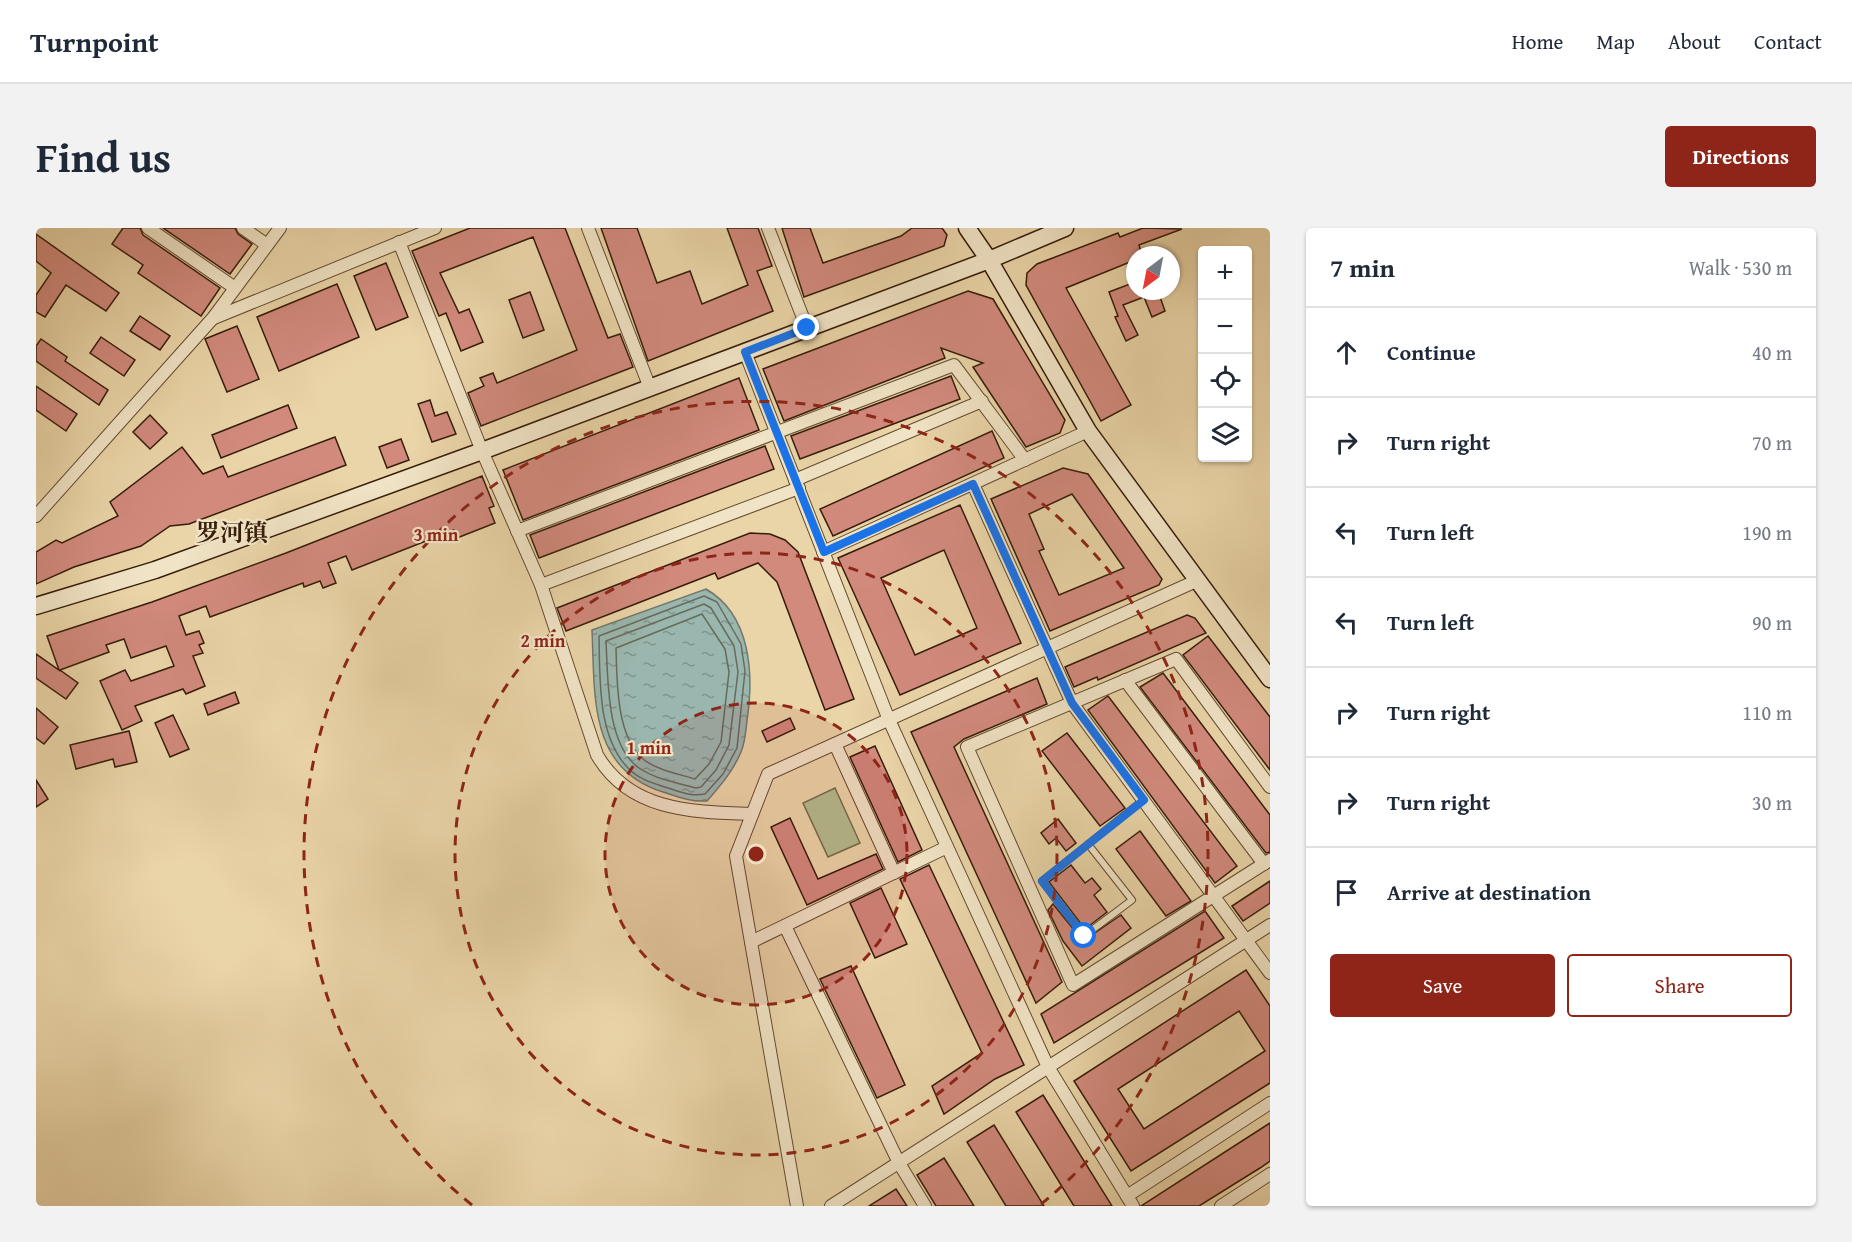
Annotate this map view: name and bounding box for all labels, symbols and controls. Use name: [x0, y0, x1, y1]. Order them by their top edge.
text: Turnpoint: [30, 21, 159, 62]
text: Home: [1512, 26, 1563, 57]
text: Map: [1596, 26, 1635, 57]
text: About: [1668, 26, 1721, 57]
text: Contact: [1754, 26, 1822, 57]
text: Find us: [36, 126, 171, 187]
button: Directions: [1665, 126, 1816, 187]
north arrow: [1126, 246, 1180, 300]
map controls: [1198, 246, 1252, 462]
button: +: [1198, 246, 1252, 300]
text: 7 min: [1330, 248, 1395, 287]
text: Walk · 530 m: [1689, 253, 1792, 282]
button: −: [1198, 300, 1252, 354]
route end: [793, 314, 819, 340]
icon: ahead: [1330, 336, 1363, 369]
text: Continue: [1387, 336, 1476, 368]
text: 40 m: [1752, 338, 1792, 367]
button: locate: [1198, 354, 1252, 408]
button: layers: [1198, 408, 1252, 462]
icon: right: [1330, 426, 1363, 459]
text: Turn right: [1387, 426, 1490, 458]
text: 70 m: [1752, 428, 1792, 457]
district label: 罗河镇: [196, 515, 268, 550]
icon: left: [1330, 516, 1363, 549]
text: Turn left: [1387, 516, 1474, 548]
text: 190 m: [1742, 518, 1792, 547]
text: 3 min: [414, 521, 459, 548]
icon: left: [1330, 606, 1363, 639]
text: Turn left: [1387, 606, 1474, 638]
text: 90 m: [1752, 608, 1792, 637]
text: 2 min: [521, 627, 566, 654]
icon: right: [1330, 696, 1363, 729]
text: Turn right: [1387, 696, 1490, 728]
text: 110 m: [1742, 698, 1792, 727]
text: 1 min: [627, 734, 672, 761]
icon: right: [1330, 786, 1363, 819]
text: Turn right: [1387, 786, 1490, 818]
text: 30 m: [1752, 788, 1792, 817]
centre of rings: [746, 844, 766, 864]
icon: arrive: [1330, 876, 1363, 909]
text: Arrive at destination: [1387, 876, 1591, 908]
route start: [1070, 922, 1096, 948]
button: Save: [1330, 954, 1555, 1017]
button: Share: [1567, 954, 1792, 1017]

